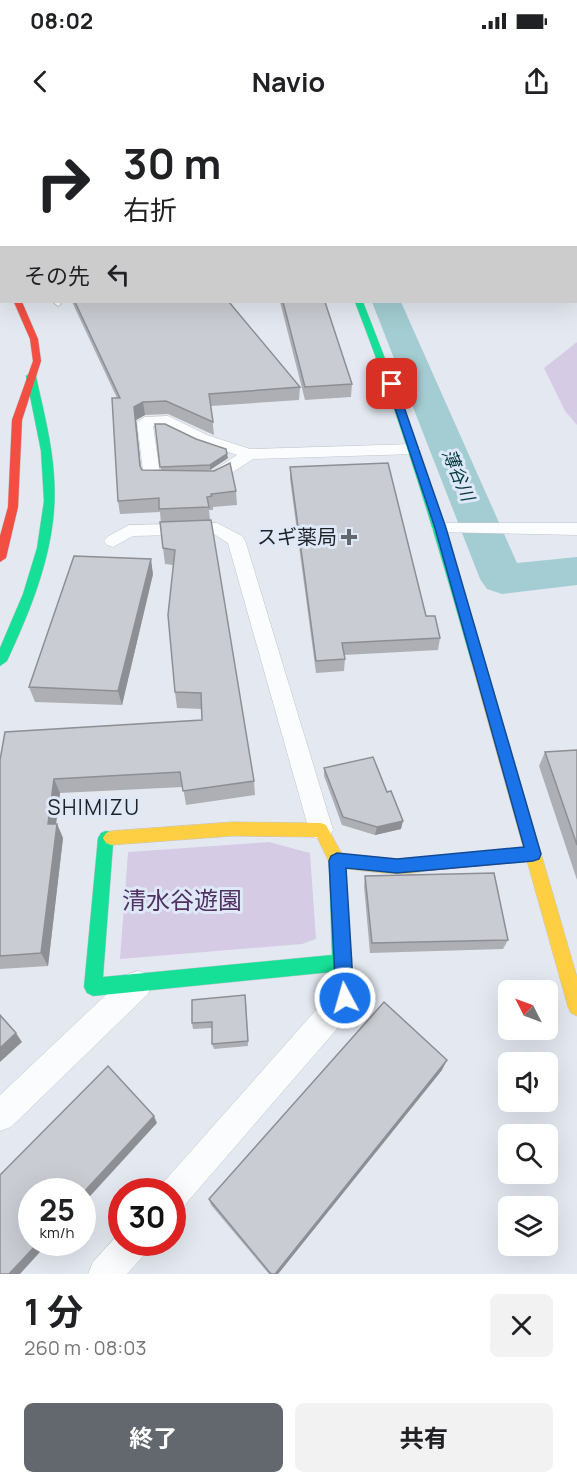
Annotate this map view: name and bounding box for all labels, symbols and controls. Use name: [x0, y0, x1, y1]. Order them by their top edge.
text: 08:02: [30, 6, 93, 36]
text: Navio: [252, 63, 325, 100]
icon: back: [24, 65, 57, 98]
icon: share: [520, 65, 553, 98]
text: 30 m: [123, 134, 221, 192]
icon: right: [24, 144, 102, 222]
text: 右折: [123, 191, 177, 228]
icon: left: [102, 258, 135, 291]
text: その先: [24, 261, 90, 291]
pin: [366, 358, 417, 409]
icon: arrive: [375, 367, 408, 400]
water label: 薄谷川: [437, 445, 481, 506]
place label: スギ薬局: [257, 523, 337, 550]
marker: スギ薬局: [342, 530, 356, 544]
district label: SHIMIZU: [48, 793, 140, 821]
park label: 清水谷遊園: [122, 883, 242, 916]
position arrow: [313, 966, 377, 1030]
north arrow: [498, 980, 558, 1040]
map controls: [498, 980, 558, 1256]
button: sound: [498, 1052, 558, 1112]
button: search: [498, 1124, 558, 1184]
speed limit sign: 30: [108, 1178, 186, 1256]
text: 25: [39, 1189, 75, 1230]
button: layers: [498, 1196, 558, 1256]
text: km/h: [40, 1222, 74, 1243]
text: 1 分: [24, 1287, 83, 1336]
button: close: [490, 1294, 553, 1357]
text: 260 m · 08:03: [24, 1334, 147, 1361]
button: 終了: [24, 1403, 283, 1472]
button: 共有: [295, 1403, 553, 1472]

